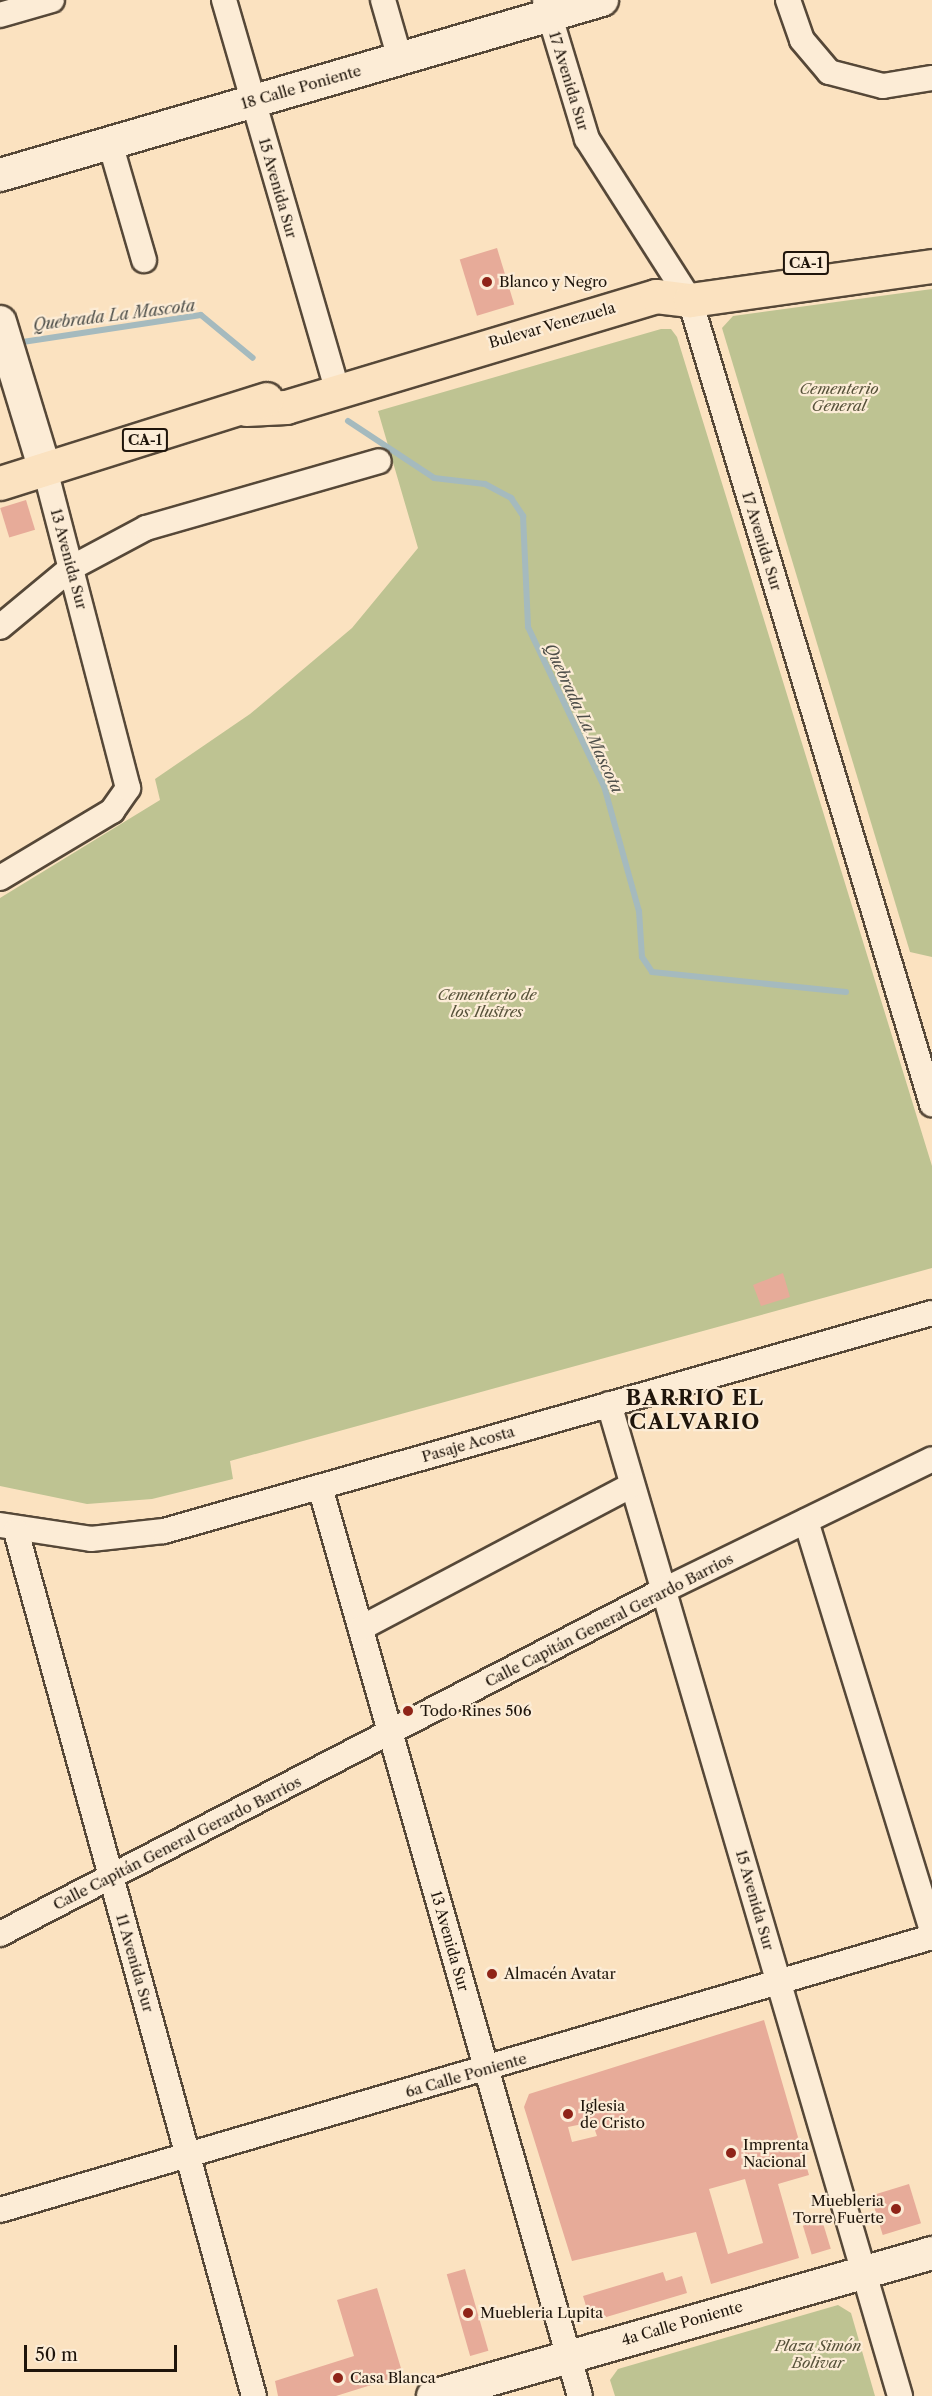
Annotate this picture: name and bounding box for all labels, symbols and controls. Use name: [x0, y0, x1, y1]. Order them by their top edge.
street label: 17 Avenida Sur: [545, 29, 593, 133]
street label: 18 Calle Poniente: [239, 61, 363, 113]
street label: 15 Avenida Sur: [255, 135, 301, 241]
road number: CA-1: [782, 252, 830, 274]
place label: Blanco y Negro: [499, 273, 608, 291]
marker: Blanco y Negro: [480, 275, 494, 289]
water label: Quebrada La Mascota: [32, 296, 196, 334]
street label: Bulevar Venezuela: [486, 298, 618, 352]
park label: Cementerio General: [799, 379, 879, 414]
road number: CA-1: [121, 429, 169, 451]
street label: 17 Avenida Sur: [738, 489, 786, 593]
street label: 13 Avenida Sur: [47, 506, 91, 612]
water label: Quebrada La Mascota: [541, 640, 627, 796]
park label: Cementerio de los Ilustres: [437, 985, 537, 1020]
district label: BARRIO EL CALVARIO: [626, 1385, 764, 1435]
street label: Pasaje Acosta: [419, 1422, 517, 1466]
street label: Calle Capitán General Gerardo Barrios: [482, 1549, 736, 1691]
place label: Todo Rines 506: [420, 1702, 532, 1720]
marker: Todo Rines 506: [401, 1704, 415, 1718]
street label: Calle Capitán General Gerardo Barrios: [50, 1772, 304, 1914]
street label: 15 Avenida Sur: [732, 1847, 778, 1953]
street label: 13 Avenida Sur: [427, 1888, 473, 1994]
street label: 11 Avenida Sur: [112, 1911, 158, 2015]
place label: Almacén Avatar: [504, 1965, 616, 1983]
marker: Almacén Avatar: [485, 1967, 499, 1981]
street label: 6a Calle Poniente: [403, 2049, 529, 2101]
place label: Iglesia de Cristo: [580, 2096, 645, 2131]
marker: Iglesia de Cristo: [561, 2107, 575, 2121]
place label: Imprenta Nacional: [743, 2135, 809, 2170]
marker: Imprenta Nacional: [724, 2146, 738, 2160]
place label: Muebleria Torre Fuerte: [793, 2191, 884, 2226]
marker: Muebleria Torre Fuerte: [889, 2202, 903, 2216]
street label: 4a Calle Poniente: [619, 2297, 745, 2349]
place label: Muebleria Lupita: [480, 2304, 603, 2322]
marker: Muebleria Lupita: [461, 2306, 475, 2320]
scale bar: [27, 2333, 180, 2371]
park label: Plaza Simón Bolivar: [775, 2336, 861, 2371]
text: 50 m: [35, 2344, 78, 2366]
place label: Casa Blanca: [350, 2369, 436, 2387]
marker: Casa Blanca: [331, 2371, 345, 2385]

